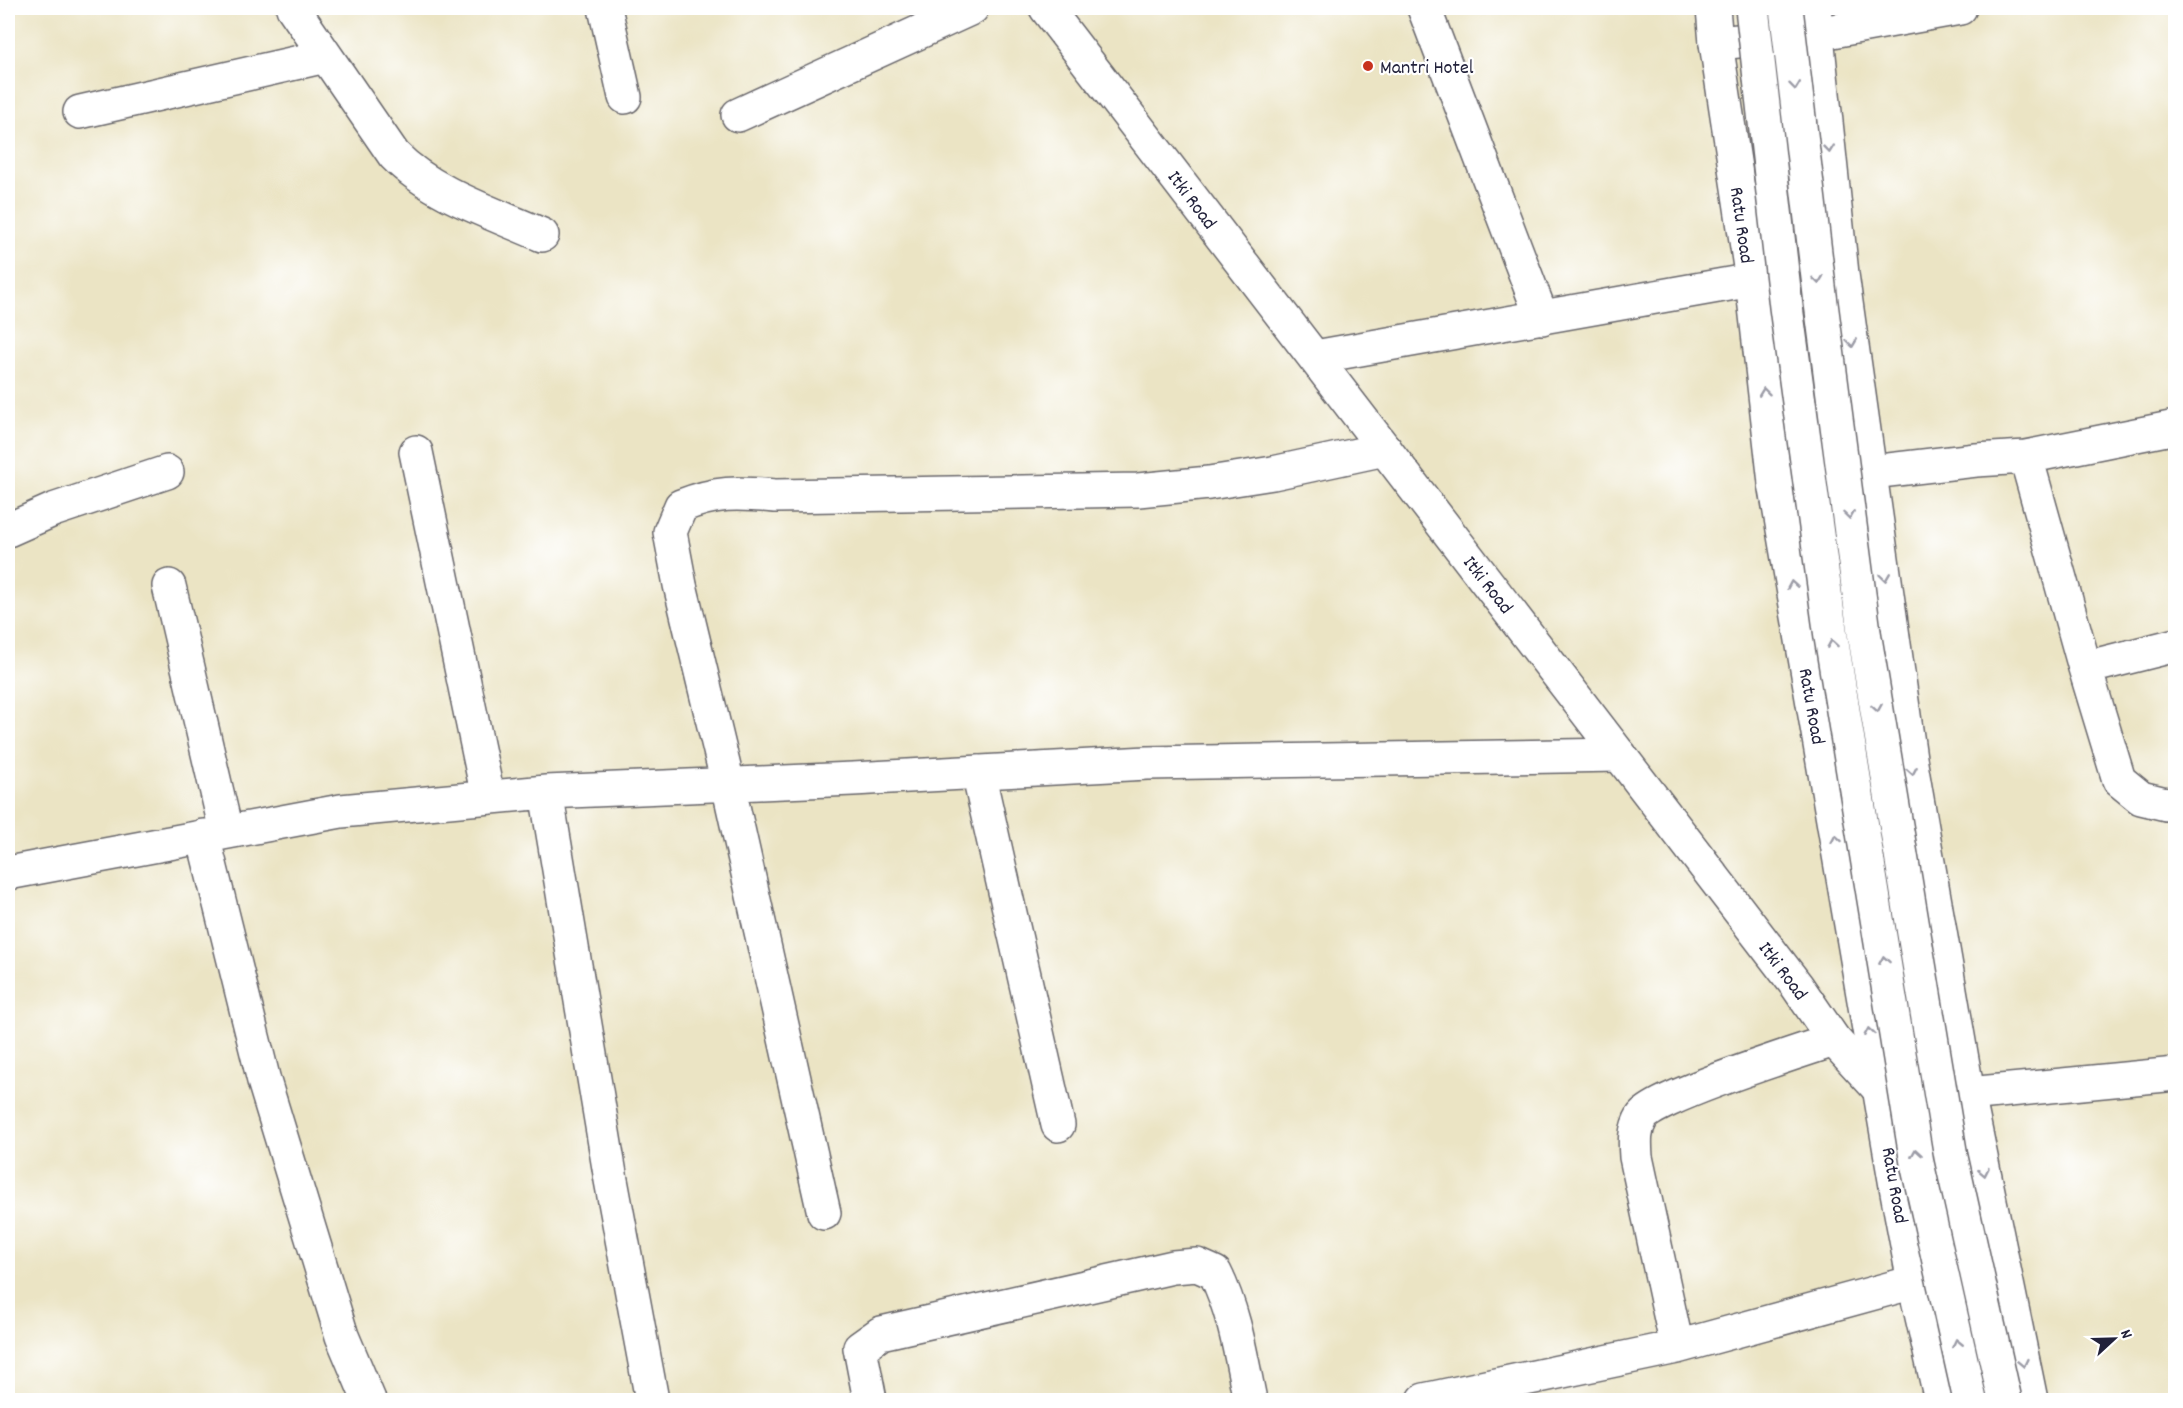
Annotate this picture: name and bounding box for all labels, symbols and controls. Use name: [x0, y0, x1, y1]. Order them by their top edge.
place label: Mantri Hotel: [1380, 55, 1474, 83]
marker: Mantri Hotel: [1361, 59, 1375, 73]
one-way arrow: [1788, 82, 1801, 91]
one-way arrow: [1822, 145, 1835, 154]
street label: Itki Road: [1159, 165, 1222, 236]
street label: Ratu Road: [1721, 185, 1759, 266]
one-way arrow: [1811, 276, 1824, 285]
one-way arrow: [1846, 338, 1858, 347]
one-way arrow: [1759, 388, 1771, 397]
one-way arrow: [1842, 511, 1854, 520]
street label: Itki Road: [1455, 551, 1518, 621]
one-way arrow: [1879, 573, 1891, 582]
one-way arrow: [1787, 581, 1799, 590]
one-way arrow: [1826, 639, 1838, 648]
street label: Ratu Road: [1790, 666, 1831, 747]
one-way arrow: [1870, 703, 1882, 713]
one-way arrow: [1905, 765, 1918, 775]
one-way arrow: [1831, 835, 1843, 844]
street label: Itki Road: [1750, 936, 1813, 1007]
one-way arrow: [1878, 956, 1891, 966]
one-way arrow: [1863, 1027, 1876, 1037]
street label: Ratu Road: [1873, 1145, 1914, 1226]
one-way arrow: [1910, 1148, 1922, 1158]
one-way arrow: [1976, 1167, 1989, 1177]
north arrow: [2084, 1309, 2144, 1369]
text: N: [2113, 1326, 2138, 1342]
one-way arrow: [1951, 1339, 1964, 1349]
one-way arrow: [2016, 1358, 2029, 1368]

